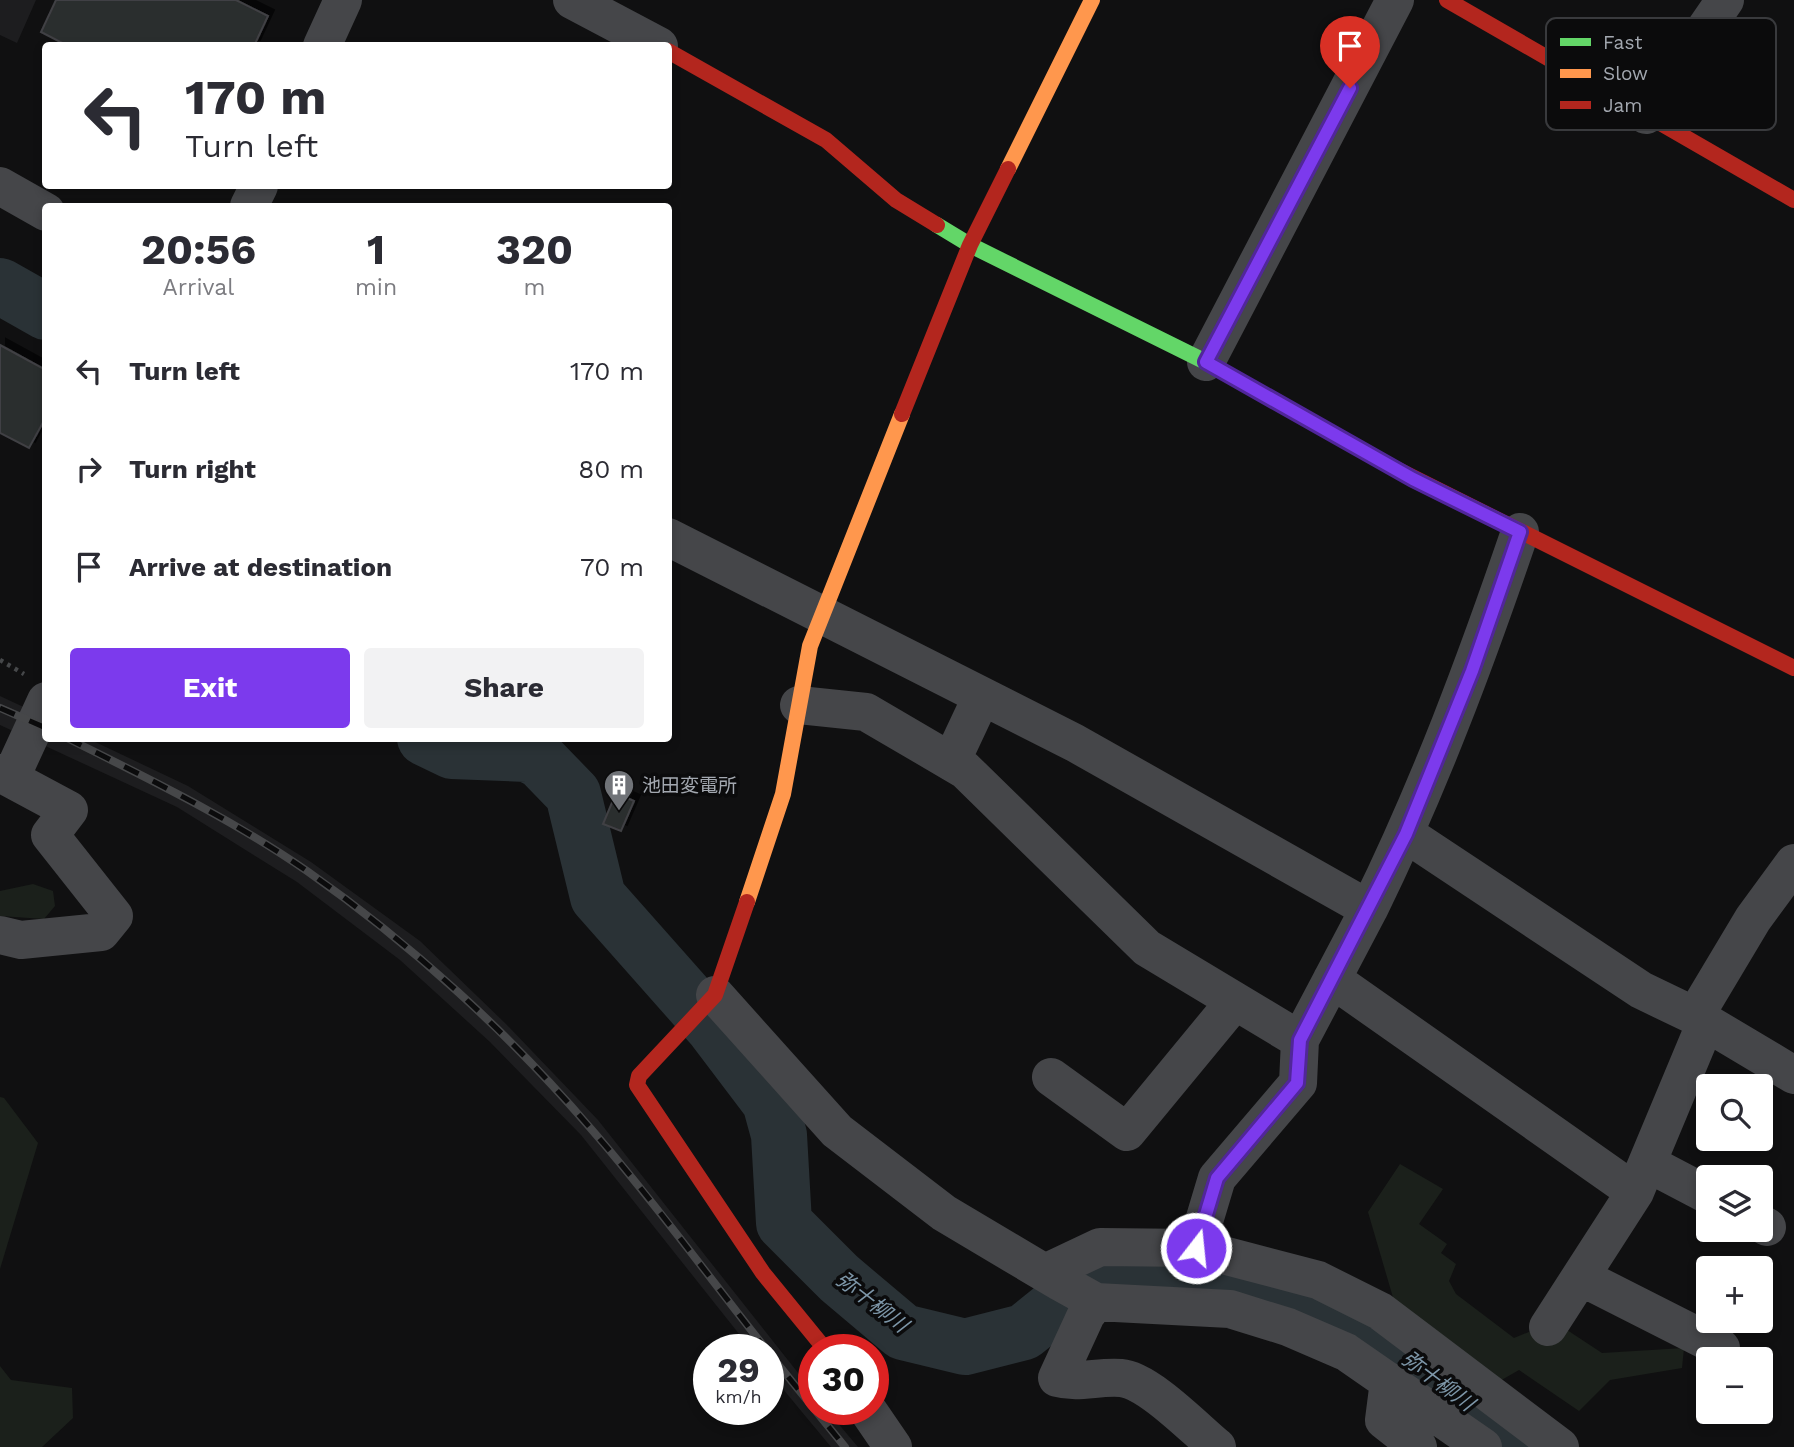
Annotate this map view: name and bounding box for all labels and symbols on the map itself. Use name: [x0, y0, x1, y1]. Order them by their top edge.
pin: [1320, 16, 1380, 88]
legend: [1546, 18, 1776, 130]
text: Fast: [1603, 31, 1642, 54]
text: Slow: [1603, 62, 1648, 85]
text: Jam: [1603, 94, 1642, 117]
building icon: 池田変電所: [602, 768, 636, 812]
place label: 池田変電所: [642, 774, 737, 797]
position arrow: [1159, 1211, 1233, 1285]
water label: 弥十柳川: [832, 1266, 915, 1339]
speed limit sign: 30: [798, 1334, 889, 1425]
water label: 弥十柳川: [1397, 1345, 1481, 1417]

